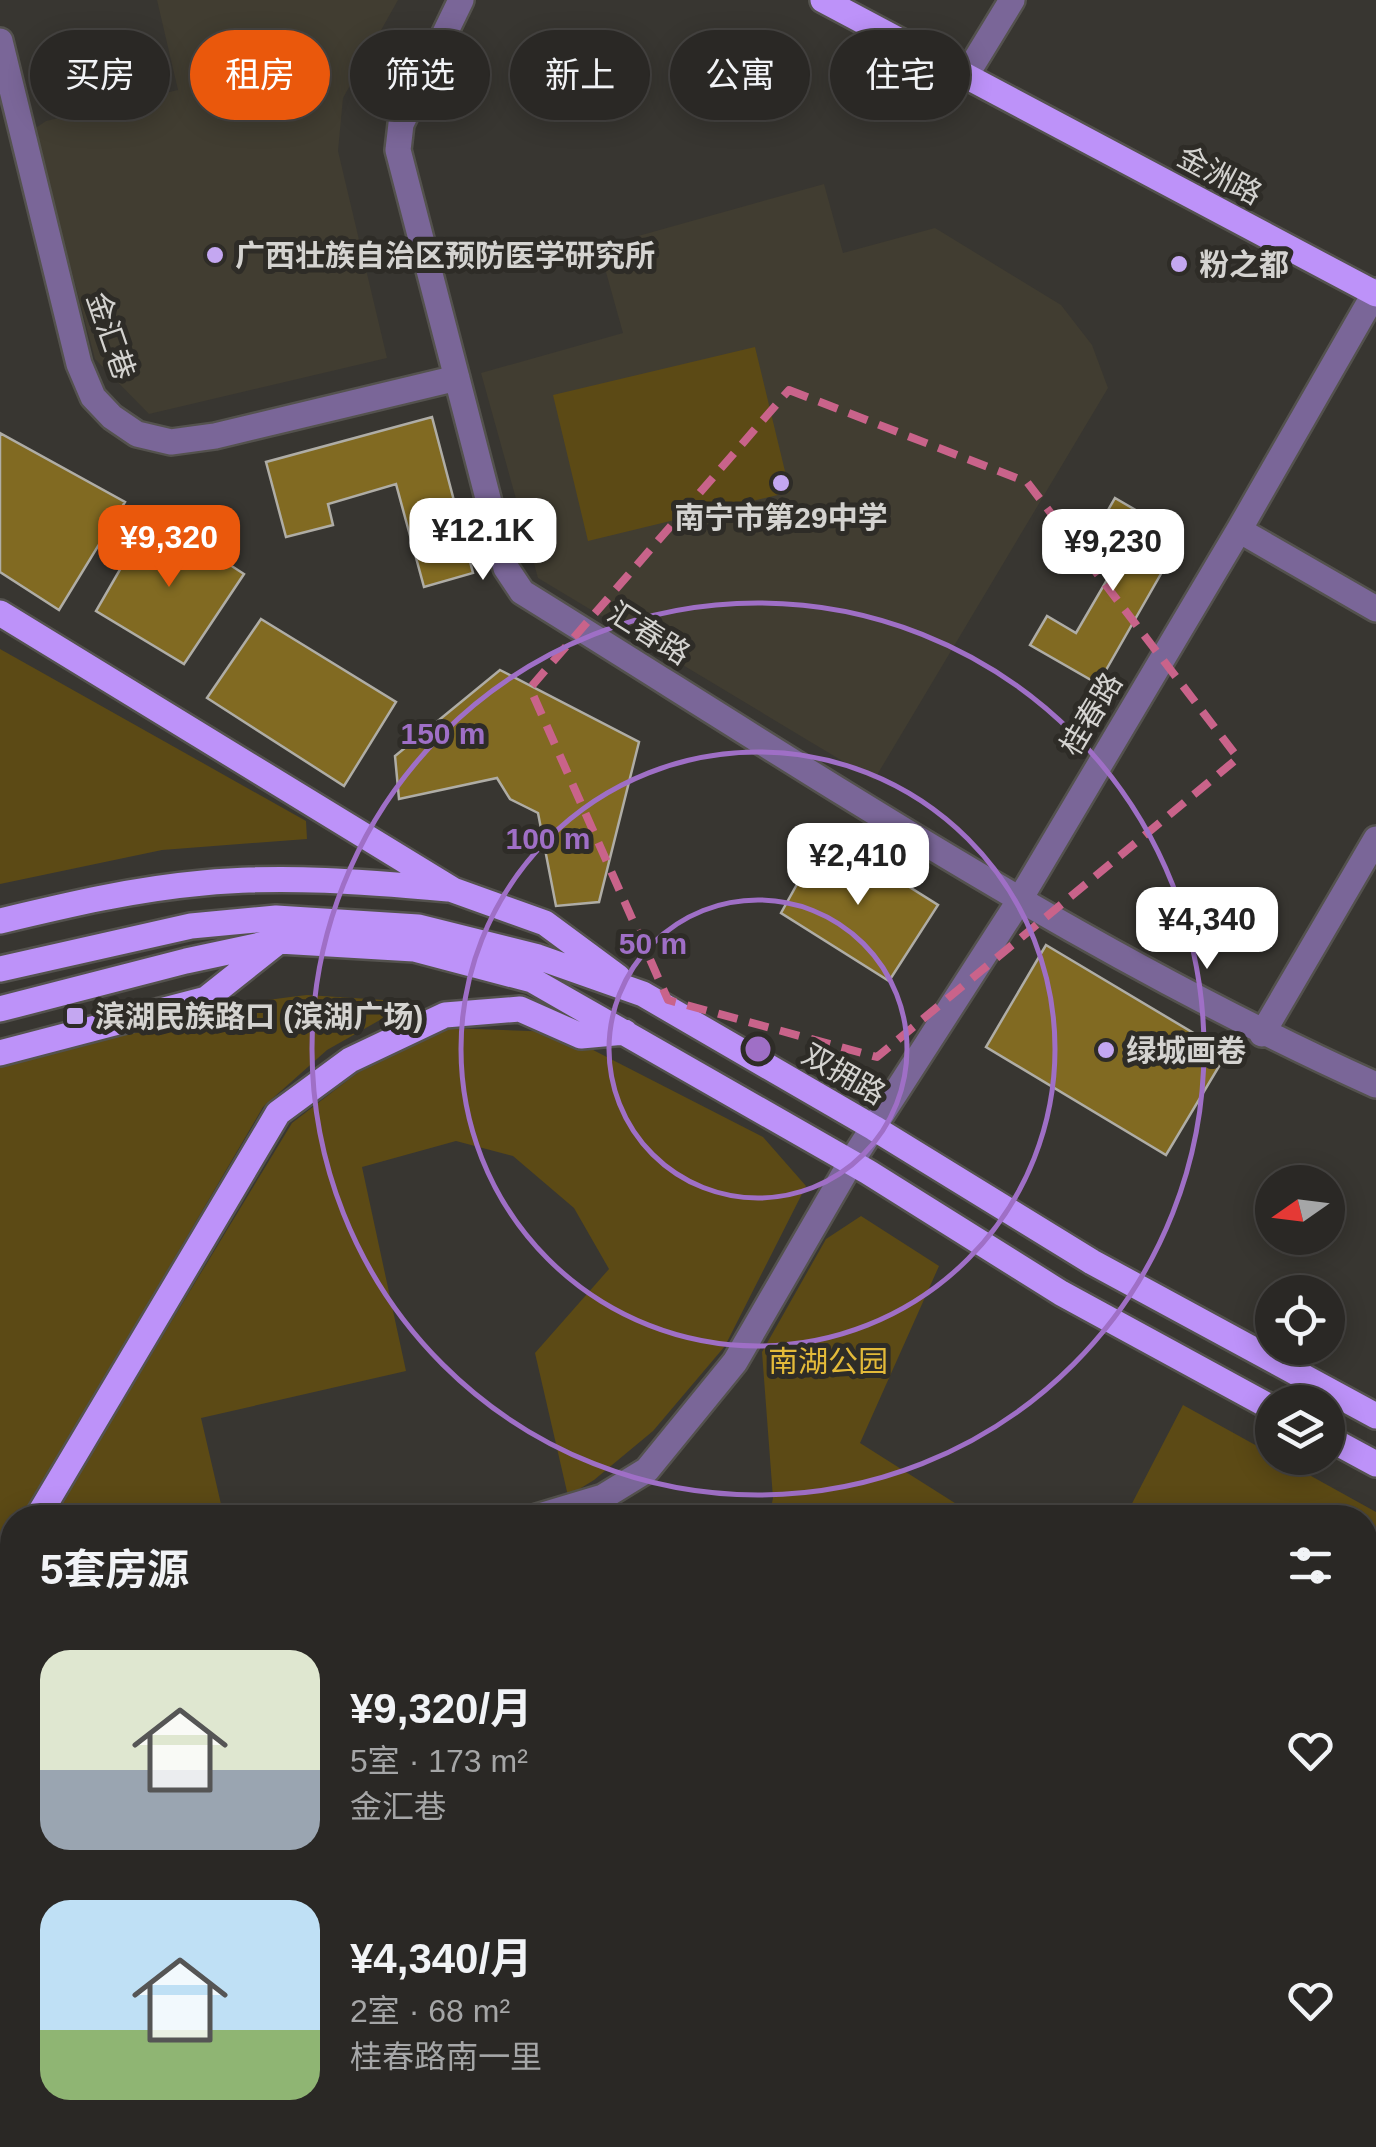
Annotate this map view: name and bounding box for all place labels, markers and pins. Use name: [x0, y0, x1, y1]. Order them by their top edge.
place label: 广西壮族自治区预防医学研究所: [235, 239, 655, 272]
marker: 广西壮族自治区预防医学研究所: [204, 244, 226, 266]
place label: 粉之都: [1199, 248, 1289, 281]
marker: 粉之都: [1168, 253, 1190, 275]
marker: 南宁市第29中学: [770, 472, 792, 494]
pin: ¥12.1K: [402, 498, 564, 583]
place label: 南宁市第29中学: [674, 501, 888, 534]
pin: ¥9,320: [88, 505, 250, 590]
pin: ¥9,230: [1032, 509, 1194, 594]
pin: ¥2,410: [777, 823, 939, 908]
pin: ¥4,340: [1126, 887, 1288, 972]
place label: 滨湖民族路口 (滨湖广场): [95, 1000, 423, 1033]
marker: 滨湖民族路口 (滨湖广场): [64, 1005, 86, 1027]
centre of rings: [740, 1031, 776, 1067]
place label: 绿城画卷: [1126, 1034, 1246, 1067]
marker: 绿城画卷: [1095, 1039, 1117, 1061]

